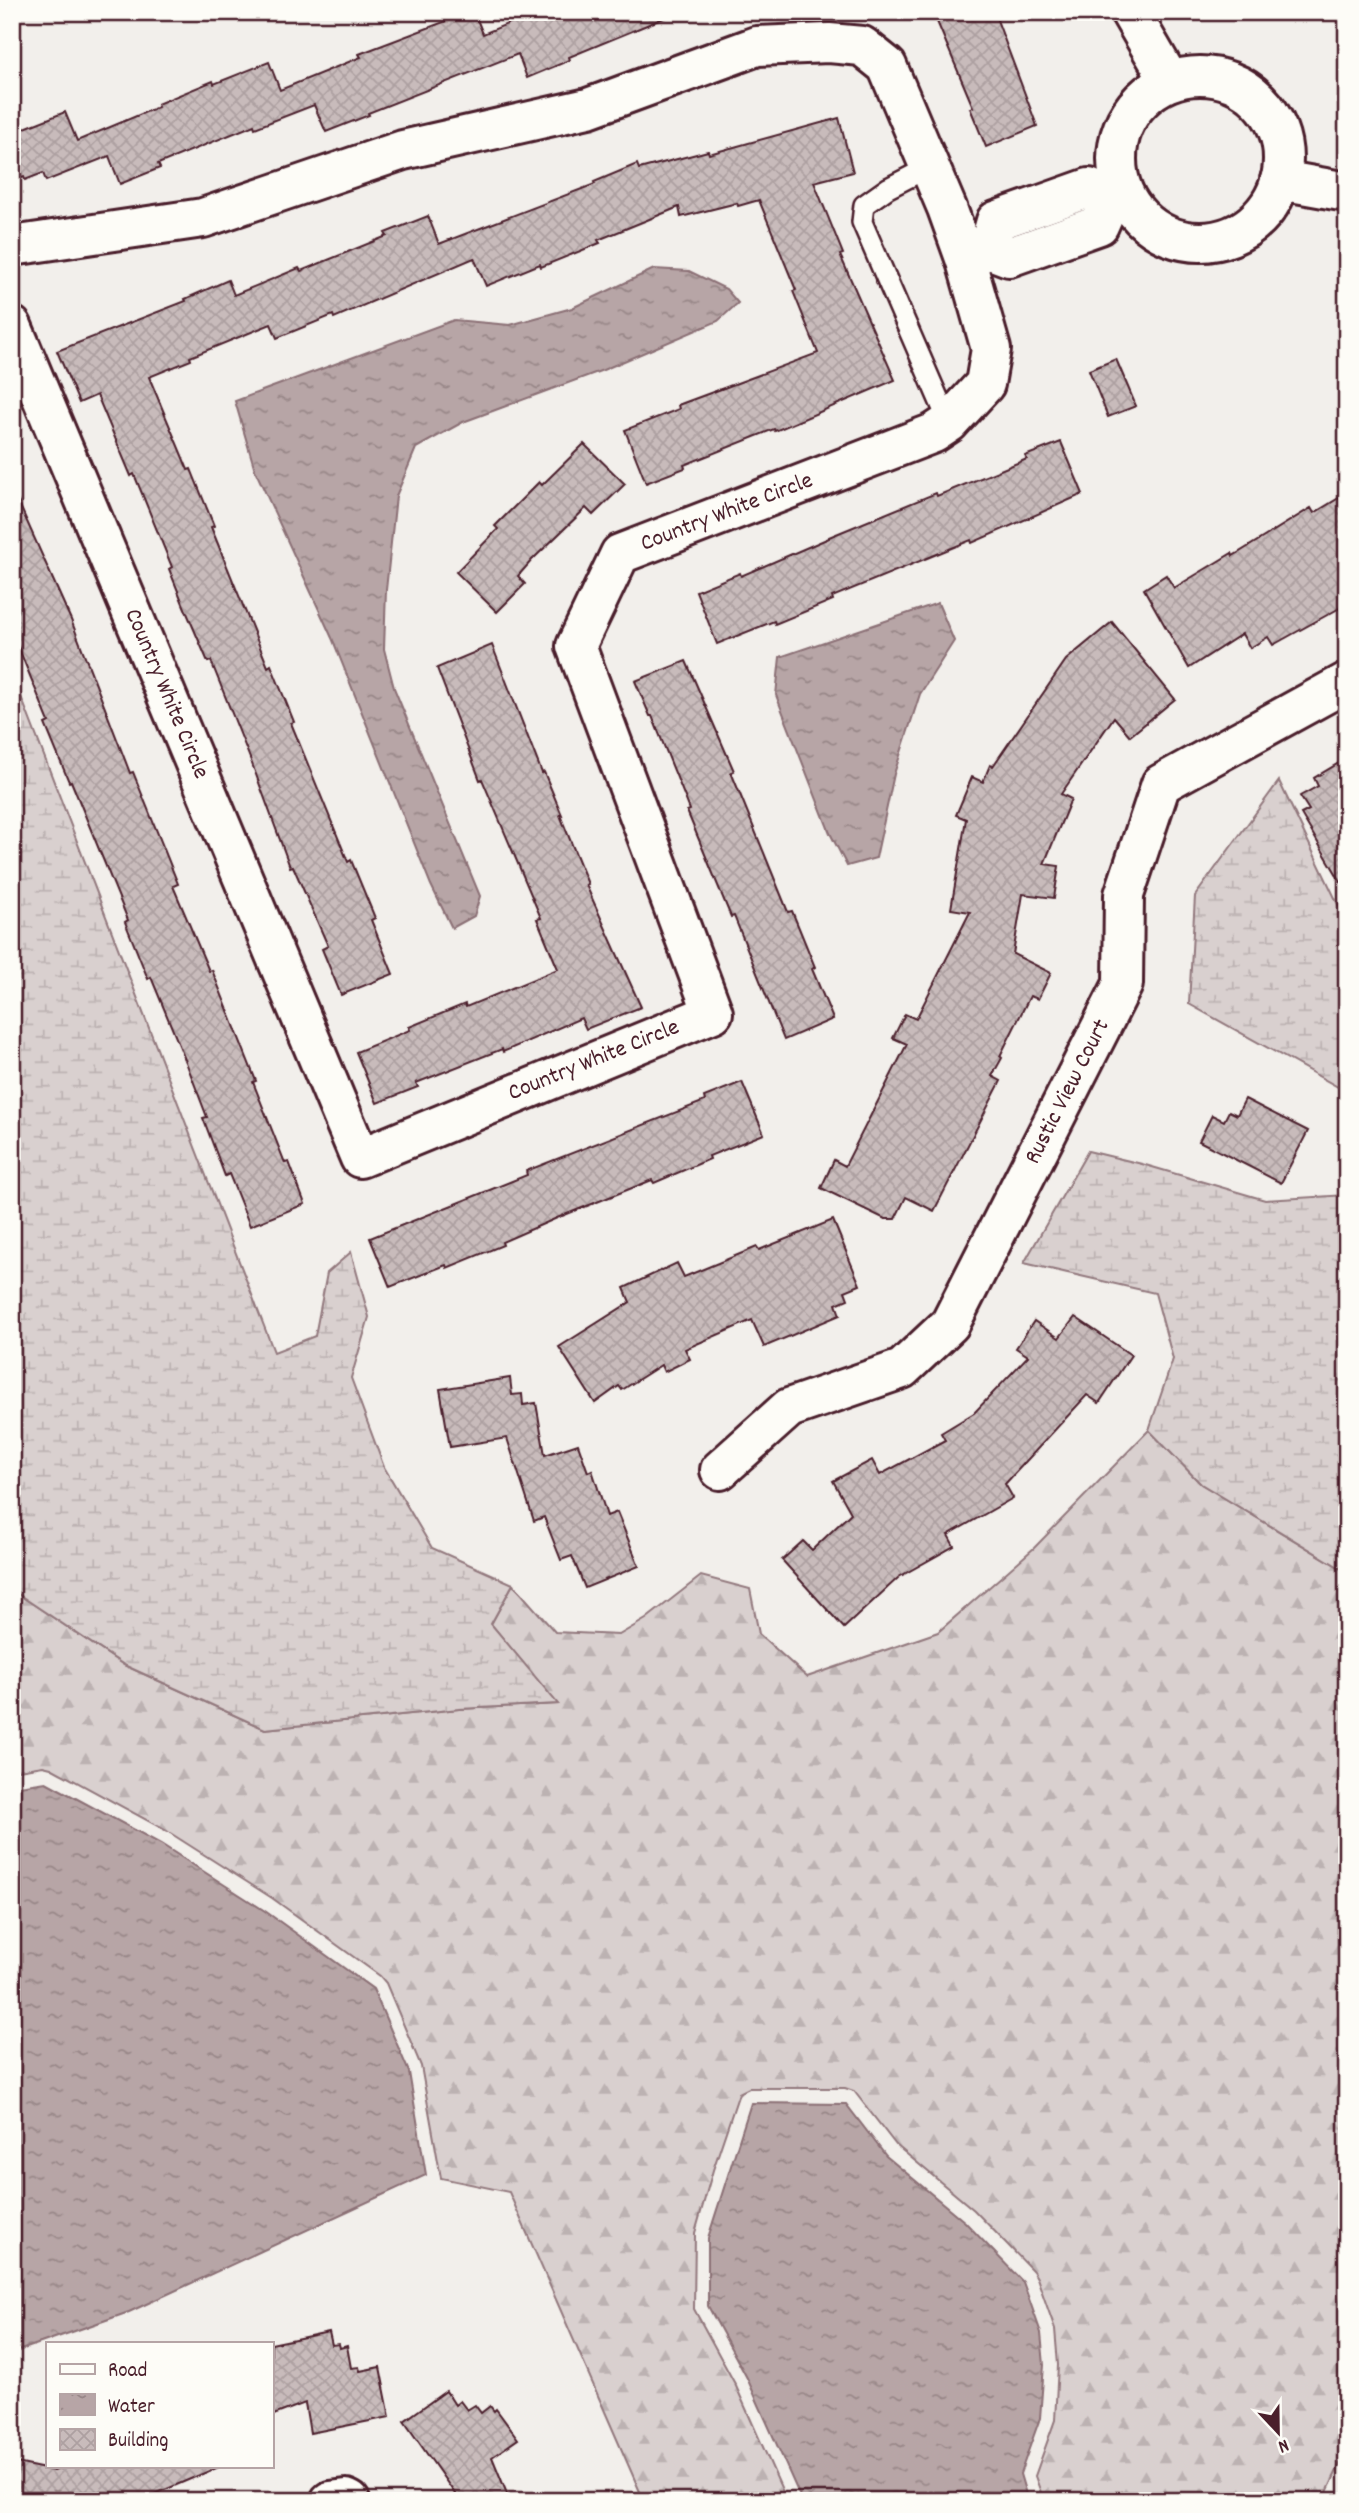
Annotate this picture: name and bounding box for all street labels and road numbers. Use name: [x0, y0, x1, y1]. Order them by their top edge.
street label: Country White Circle: [636, 465, 818, 561]
street label: Country White Circle: [115, 604, 217, 784]
street label: Country White Circle: [503, 1011, 685, 1111]
street label: Rustic View Court: [1017, 1013, 1119, 1170]

